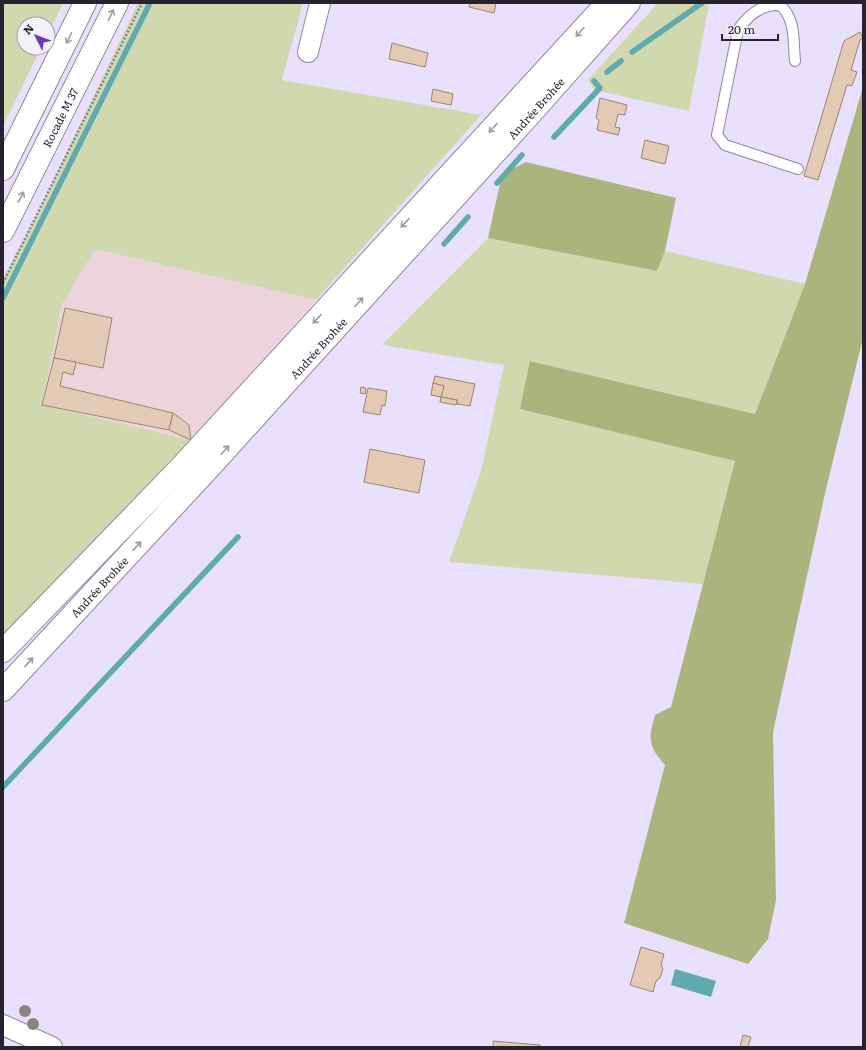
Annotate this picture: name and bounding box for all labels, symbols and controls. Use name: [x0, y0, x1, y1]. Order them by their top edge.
one-way arrow: [108, 9, 115, 21]
north arrow: [16, 16, 56, 56]
scale bar: [722, 16, 778, 42]
text: N: [19, 20, 37, 37]
text: 20 m: [728, 20, 755, 38]
one-way arrow: [576, 27, 585, 37]
one-way arrow: [65, 32, 72, 44]
street label: Andrée Brohée: [504, 73, 568, 142]
street label: Rocade M 37: [38, 85, 82, 150]
one-way arrow: [488, 122, 497, 133]
one-way arrow: [17, 191, 25, 203]
one-way arrow: [401, 218, 410, 228]
one-way arrow: [355, 297, 364, 307]
street label: Andrée Brohée: [286, 314, 350, 382]
one-way arrow: [312, 314, 322, 324]
one-way arrow: [220, 445, 229, 455]
one-way arrow: [132, 540, 141, 551]
street label: Andrée Brohée: [67, 552, 131, 621]
one-way arrow: [25, 656, 34, 667]

